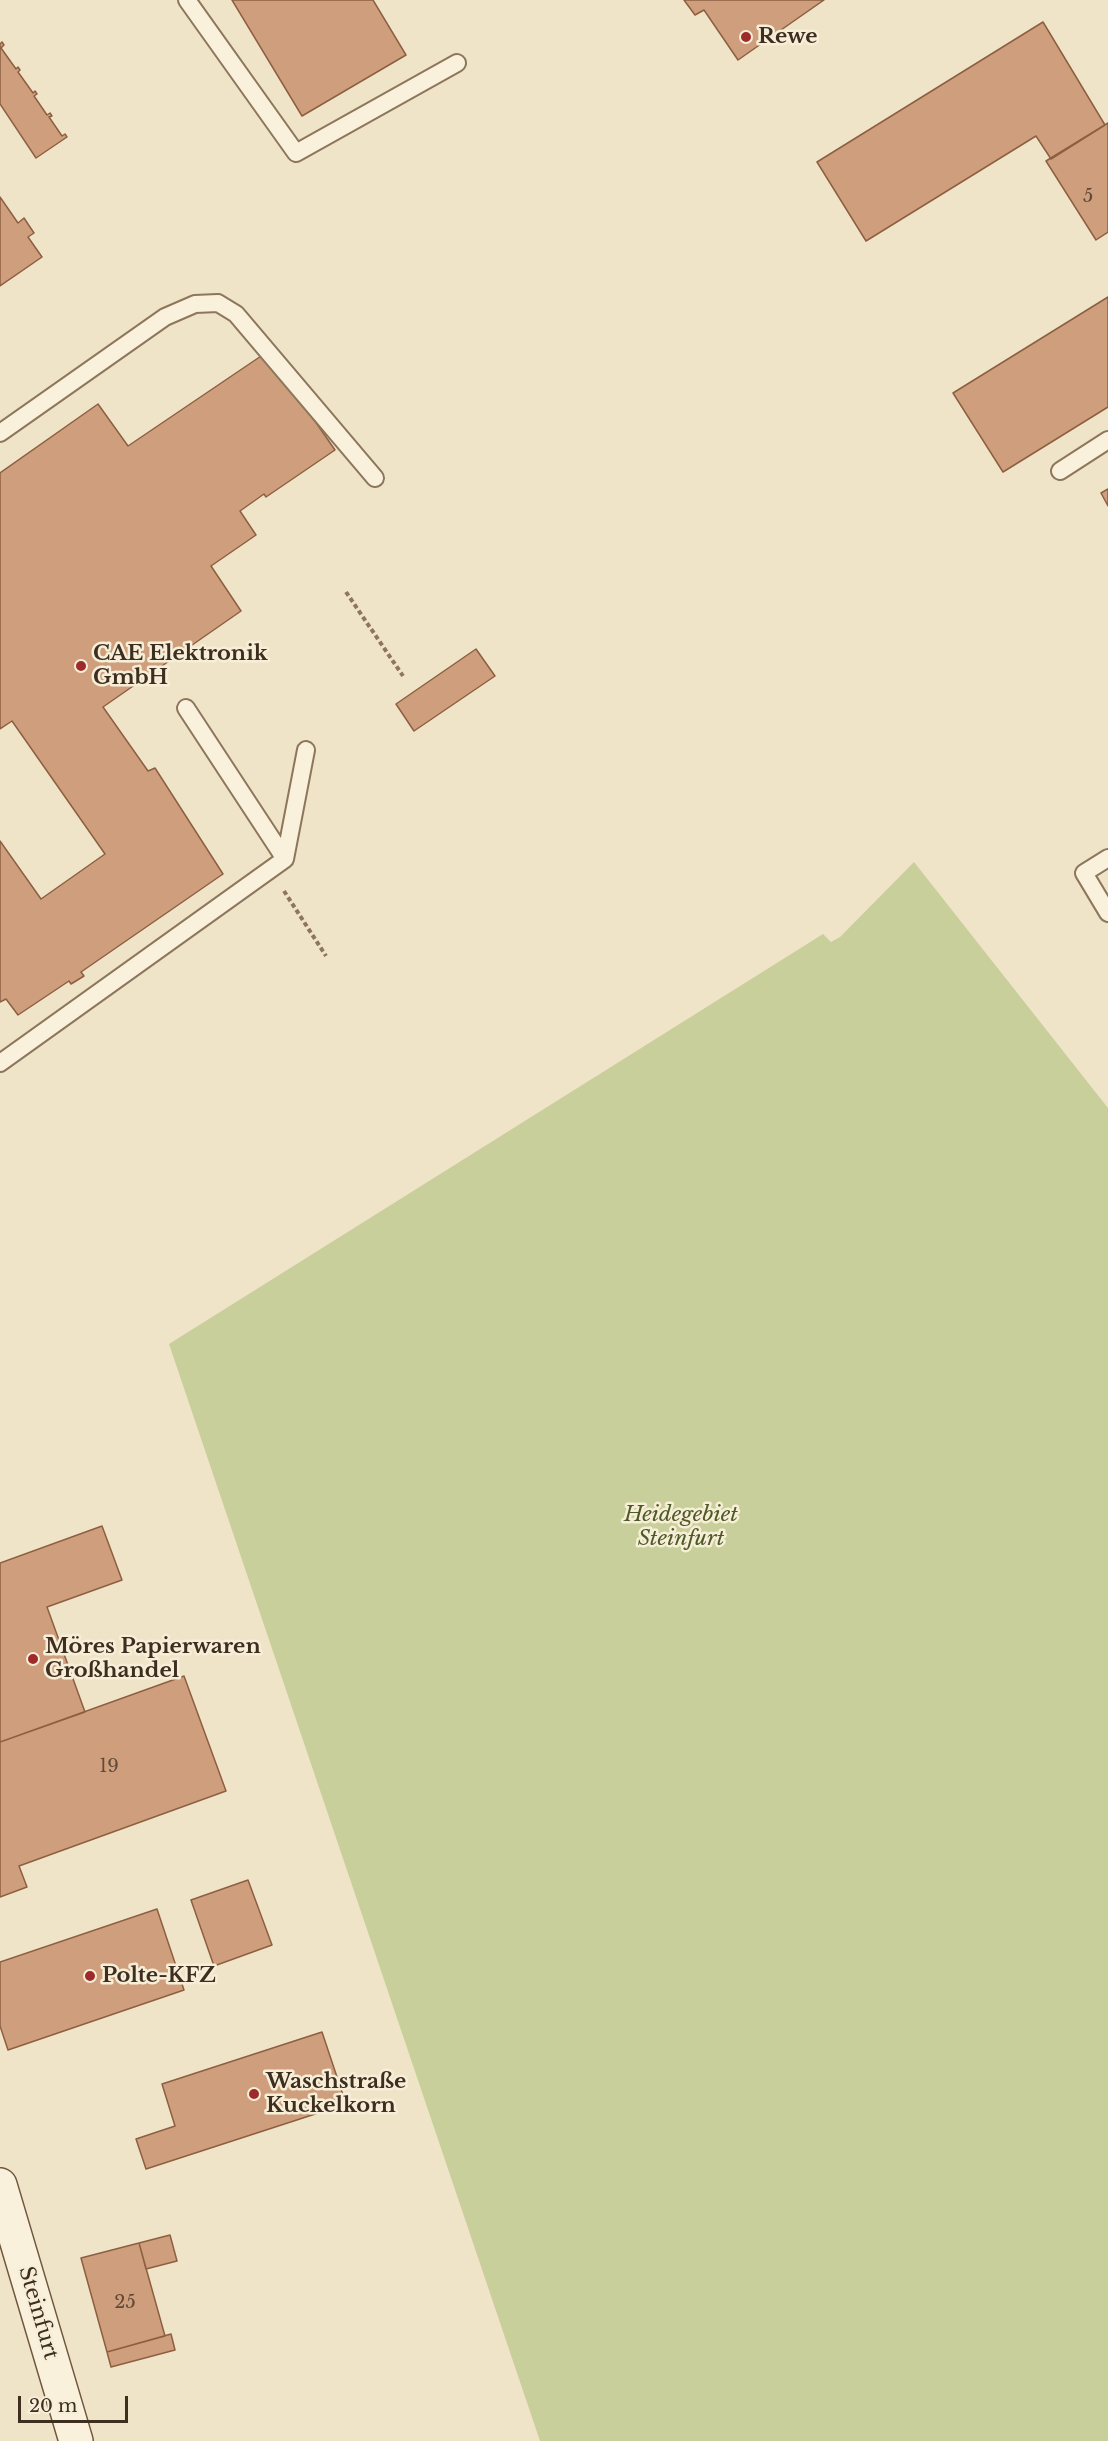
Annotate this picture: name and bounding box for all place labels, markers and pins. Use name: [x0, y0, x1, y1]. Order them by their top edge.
place label: Rewe: [758, 24, 818, 50]
marker: Rewe: [739, 30, 753, 44]
place label: CAE Elektronik GmbH: [93, 641, 268, 691]
marker: CAE Elektronik GmbH: [74, 659, 88, 673]
place label: Möres Papierwaren Großhandel: [45, 1634, 261, 1684]
marker: Möres Papierwaren Großhandel: [26, 1652, 40, 1666]
place label: Polte-KFZ: [102, 1963, 216, 1989]
marker: Polte-KFZ: [83, 1969, 97, 1983]
place label: Waschstraße Kuckelkorn: [266, 2069, 406, 2119]
marker: Waschstraße Kuckelkorn: [247, 2087, 261, 2101]

